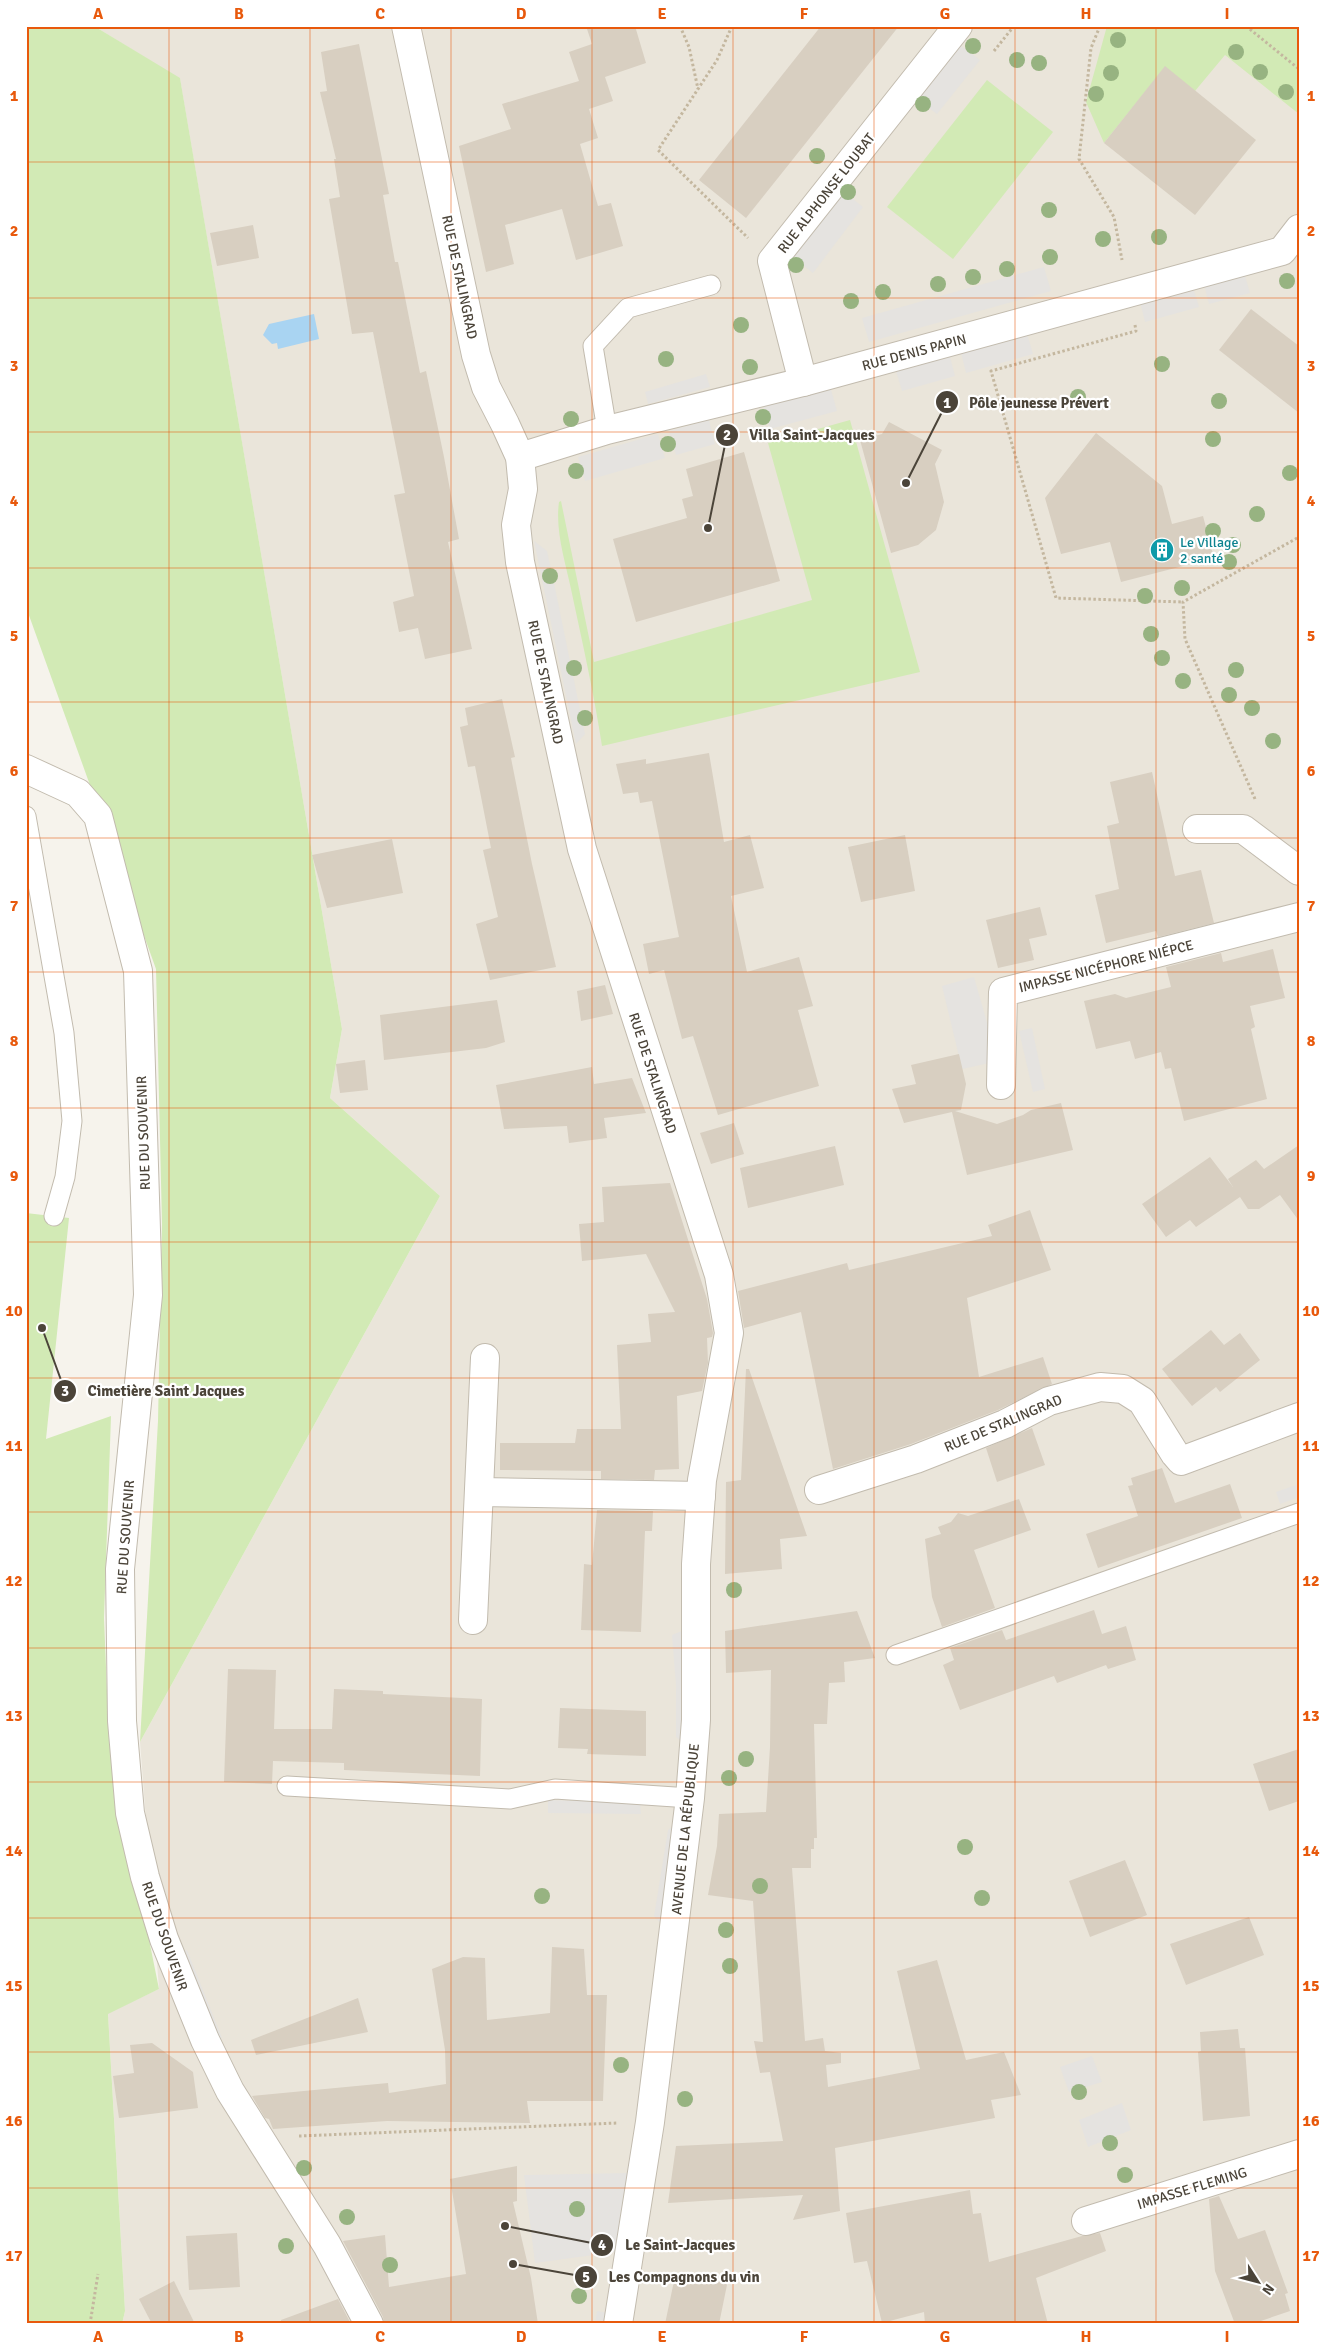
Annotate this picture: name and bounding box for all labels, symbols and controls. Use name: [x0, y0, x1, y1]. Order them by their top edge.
text: A: [93, 4, 104, 24]
text: B: [234, 4, 244, 24]
text: C: [375, 4, 385, 24]
text: D: [516, 4, 527, 24]
text: E: [657, 4, 667, 24]
text: F: [800, 4, 809, 24]
text: G: [940, 4, 950, 24]
text: H: [1081, 4, 1091, 24]
text: I: [1224, 4, 1230, 24]
text: 1: [10, 86, 19, 106]
text: 1: [1307, 86, 1316, 106]
street label: RUE ALPHONSE LOUBAT: [774, 130, 879, 257]
street label: RUE DE STALINGRAD: [438, 213, 481, 341]
text: 2: [10, 221, 18, 241]
text: 2: [1307, 221, 1315, 241]
street label: RUE DENIS PAPIN: [860, 330, 968, 375]
text: 3: [10, 356, 18, 376]
text: 3: [1307, 356, 1315, 376]
callout: Pôle jeunesse Prévert: [934, 387, 1119, 417]
text: 1: [943, 394, 951, 412]
text: Pôle jeunesse Prévert: [969, 394, 1109, 412]
callout: Villa Saint-Jacques: [715, 420, 885, 450]
text: 2: [723, 426, 731, 444]
text: Villa Saint-Jacques: [749, 426, 875, 444]
text: 4: [10, 491, 19, 511]
text: 4: [1307, 491, 1316, 511]
place label: Le Village 2 santé: [1180, 534, 1238, 567]
building icon: Le Village 2 santé: [1149, 537, 1175, 563]
street label: RUE DE STALINGRAD: [524, 618, 567, 746]
text: 5: [10, 626, 18, 646]
text: 5: [1307, 626, 1315, 646]
text: 6: [10, 761, 19, 781]
text: 6: [1307, 761, 1316, 781]
text: 7: [10, 896, 19, 916]
text: 7: [1307, 896, 1316, 916]
street label: IMPASSE NICÉPHORE NIÉPCE: [1017, 937, 1195, 996]
street label: RUE DE STALINGRAD: [625, 1010, 680, 1136]
text: 8: [10, 1031, 19, 1051]
text: 8: [1307, 1031, 1316, 1051]
street label: RUE DU SOUVENIR: [133, 1076, 154, 1190]
text: 9: [10, 1166, 19, 1186]
text: 9: [1307, 1166, 1316, 1186]
text: 10: [5, 1301, 23, 1321]
text: 10: [1302, 1301, 1320, 1321]
callout: Cimetière Saint Jacques: [53, 1376, 255, 1406]
text: 3: [61, 1382, 69, 1400]
text: Cimetière Saint Jacques: [88, 1382, 245, 1400]
street label: RUE DE STALINGRAD: [942, 1391, 1065, 1456]
text: 11: [5, 1436, 23, 1456]
text: 11: [1302, 1436, 1320, 1456]
street label: RUE DU SOUVENIR: [113, 1479, 138, 1595]
text: 12: [5, 1571, 23, 1591]
text: 12: [1302, 1571, 1320, 1591]
text: 13: [5, 1706, 23, 1726]
text: 13: [1302, 1706, 1320, 1726]
street label: AVENUE DE LA RÉPUBLIQUE: [668, 1742, 703, 1916]
text: 14: [5, 1841, 23, 1861]
text: 14: [1302, 1841, 1320, 1861]
street label: RUE DU SOUVENIR: [138, 1879, 191, 1993]
text: 15: [5, 1976, 23, 1996]
text: 15: [1302, 1976, 1320, 1996]
text: 16: [5, 2111, 23, 2131]
text: 16: [1302, 2111, 1320, 2131]
street label: IMPASSE FLEMING: [1135, 2164, 1249, 2213]
callout: Le Saint-Jacques: [590, 2230, 745, 2260]
text: 4: [598, 2236, 606, 2254]
text: Le Saint-Jacques: [625, 2236, 735, 2254]
text: 17: [5, 2246, 23, 2266]
text: 17: [1302, 2246, 1320, 2266]
north arrow: [1232, 2258, 1282, 2308]
callout: Les Compagnons du vin: [574, 2262, 770, 2292]
text: 5: [582, 2268, 590, 2286]
text: Les Compagnons du vin: [608, 2268, 760, 2286]
text: N: [1258, 2280, 1278, 2298]
text: A: [93, 2327, 104, 2347]
text: B: [234, 2327, 244, 2347]
text: C: [375, 2327, 385, 2347]
text: D: [516, 2327, 527, 2347]
text: E: [657, 2327, 667, 2347]
text: F: [800, 2327, 809, 2347]
text: G: [940, 2327, 950, 2347]
text: H: [1081, 2327, 1091, 2347]
text: I: [1224, 2327, 1230, 2347]

